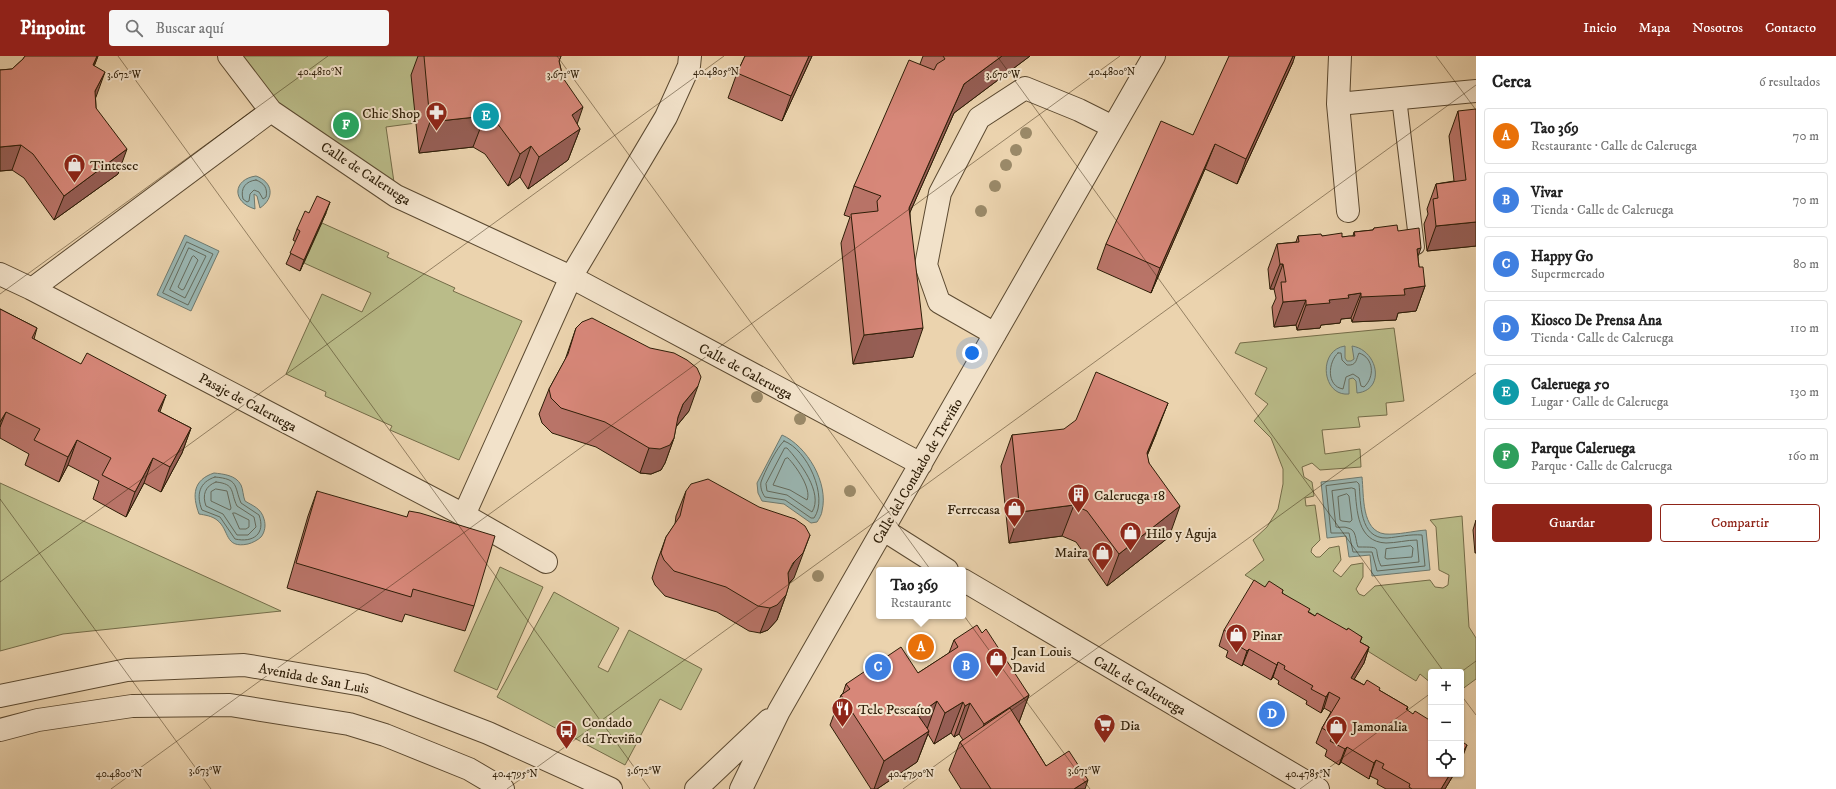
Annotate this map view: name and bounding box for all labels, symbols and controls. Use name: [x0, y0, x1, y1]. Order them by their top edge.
search box: [109, 10, 389, 46]
text: Pinpoint: [20, 17, 85, 40]
icon: search: [123, 17, 145, 39]
text: Buscar aquí: [155, 19, 224, 38]
text: Inicio: [1583, 19, 1616, 37]
text: Mapa: [1638, 19, 1670, 37]
text: Nosotros: [1692, 19, 1743, 37]
text: Contacto: [1765, 19, 1816, 37]
text: 40.4810°N: [298, 66, 342, 78]
text: 40.4805°N: [693, 66, 739, 78]
text: 40.4800°N: [1089, 66, 1135, 78]
text: 3.672°W: [107, 69, 142, 81]
text: 3.671°W: [547, 69, 580, 81]
text: 3.670°W: [986, 69, 1021, 81]
text: Cerca: [1492, 71, 1531, 93]
text: 6 resultados: [1759, 74, 1820, 90]
pharmacy icon: Chic Shop: [423, 100, 449, 133]
pin: E: [473, 101, 499, 131]
place label: Chic Shop: [362, 105, 420, 123]
pin: F: [333, 110, 359, 140]
text: Tao 369: [1531, 119, 1579, 138]
text: A: [1502, 128, 1510, 144]
text: 70 m: [1793, 128, 1819, 144]
street label: Calle de Caleruega: [317, 138, 414, 210]
text: Restaurante · Calle de Caleruega: [1531, 138, 1697, 154]
shop icon: Tintesec: [62, 152, 88, 185]
place label: Tintesec: [90, 157, 138, 175]
text: Vivar: [1531, 183, 1563, 202]
text: B: [1502, 192, 1510, 208]
text: 70 m: [1793, 192, 1819, 208]
text: Tienda · Calle de Caleruega: [1531, 202, 1674, 218]
text: Happy Go: [1531, 247, 1593, 266]
text: C: [1502, 256, 1510, 272]
text: 80 m: [1793, 256, 1819, 272]
text: Supermercado: [1531, 266, 1605, 282]
text: Kiosco De Prensa Ana: [1531, 311, 1662, 330]
text: D: [1501, 320, 1511, 336]
text: 110 m: [1790, 320, 1819, 336]
text: Tienda · Calle de Caleruega: [1531, 330, 1674, 346]
street label: Calle de Caleruega: [695, 340, 796, 404]
your location: [962, 343, 982, 363]
street label: Pasaje de Caleruega: [195, 369, 300, 436]
text: Caleruega 50: [1531, 375, 1609, 394]
text: E: [1501, 384, 1511, 400]
text: 130 m: [1790, 384, 1819, 400]
text: Lugar · Calle de Caleruega: [1531, 394, 1669, 410]
street label: Calle del Condado de Treviño: [869, 395, 967, 548]
text: Parque Caleruega: [1531, 439, 1635, 458]
text: F: [1502, 448, 1510, 464]
text: 160 m: [1788, 448, 1819, 464]
text: Parque · Calle de Caleruega: [1531, 458, 1672, 474]
building icon: Caleruega 18: [1066, 482, 1092, 515]
place label: Caleruega 18: [1094, 487, 1165, 505]
shop icon: Ferrecasa: [1002, 496, 1028, 529]
place label: Ferrecasa: [947, 501, 1000, 519]
button: Guardar: [1492, 504, 1652, 542]
button: Compartir: [1660, 504, 1820, 542]
shop icon: Hilo y Aguja: [1118, 520, 1144, 553]
place label: Hilo y Aguja: [1146, 525, 1217, 543]
shop icon: Maira: [1090, 539, 1116, 572]
place label: Maira: [1054, 544, 1088, 562]
popup: [876, 567, 966, 619]
text: Tao 369: [891, 576, 938, 595]
text: Restaurante: [891, 595, 951, 611]
shop icon: Pinar: [1223, 622, 1249, 655]
place label: Pinar: [1252, 627, 1283, 645]
pin: A: [908, 632, 934, 662]
place label: Jean Louis David: [1010, 643, 1072, 677]
shop icon: Jean Louis David: [984, 646, 1010, 679]
pin: B: [953, 651, 979, 681]
pin: C: [865, 652, 891, 682]
street label: Calle de Caleruega: [1090, 652, 1189, 720]
street label: Avenida de San Luis: [257, 659, 371, 699]
map controls: [1428, 669, 1464, 777]
button: +: [1428, 669, 1464, 705]
restaurant icon: Tele Pescaíto: [830, 696, 856, 729]
pin: D: [1259, 699, 1285, 729]
place label: Tele Pescaíto: [858, 701, 931, 719]
button: −: [1428, 705, 1464, 741]
supermarket icon: Dia: [1092, 712, 1118, 745]
shop icon: Jamonalia: [1323, 713, 1349, 746]
place label: Condado de Treviño: [582, 714, 642, 748]
bus stop icon: Condado de Treviño: [553, 717, 579, 750]
place label: Dia: [1120, 717, 1140, 735]
place label: Jamonalia: [1350, 718, 1408, 736]
button: locate: [1428, 741, 1464, 777]
text: 3.673°W: [189, 765, 222, 777]
text: 3.672°W: [627, 765, 662, 777]
text: 3.671°W: [1068, 765, 1101, 777]
text: 40.4800°N: [96, 768, 142, 780]
text: 40.4795°N: [492, 768, 538, 780]
text: 40.4790°N: [888, 768, 934, 780]
text: 40.4785°N: [1285, 768, 1331, 780]

